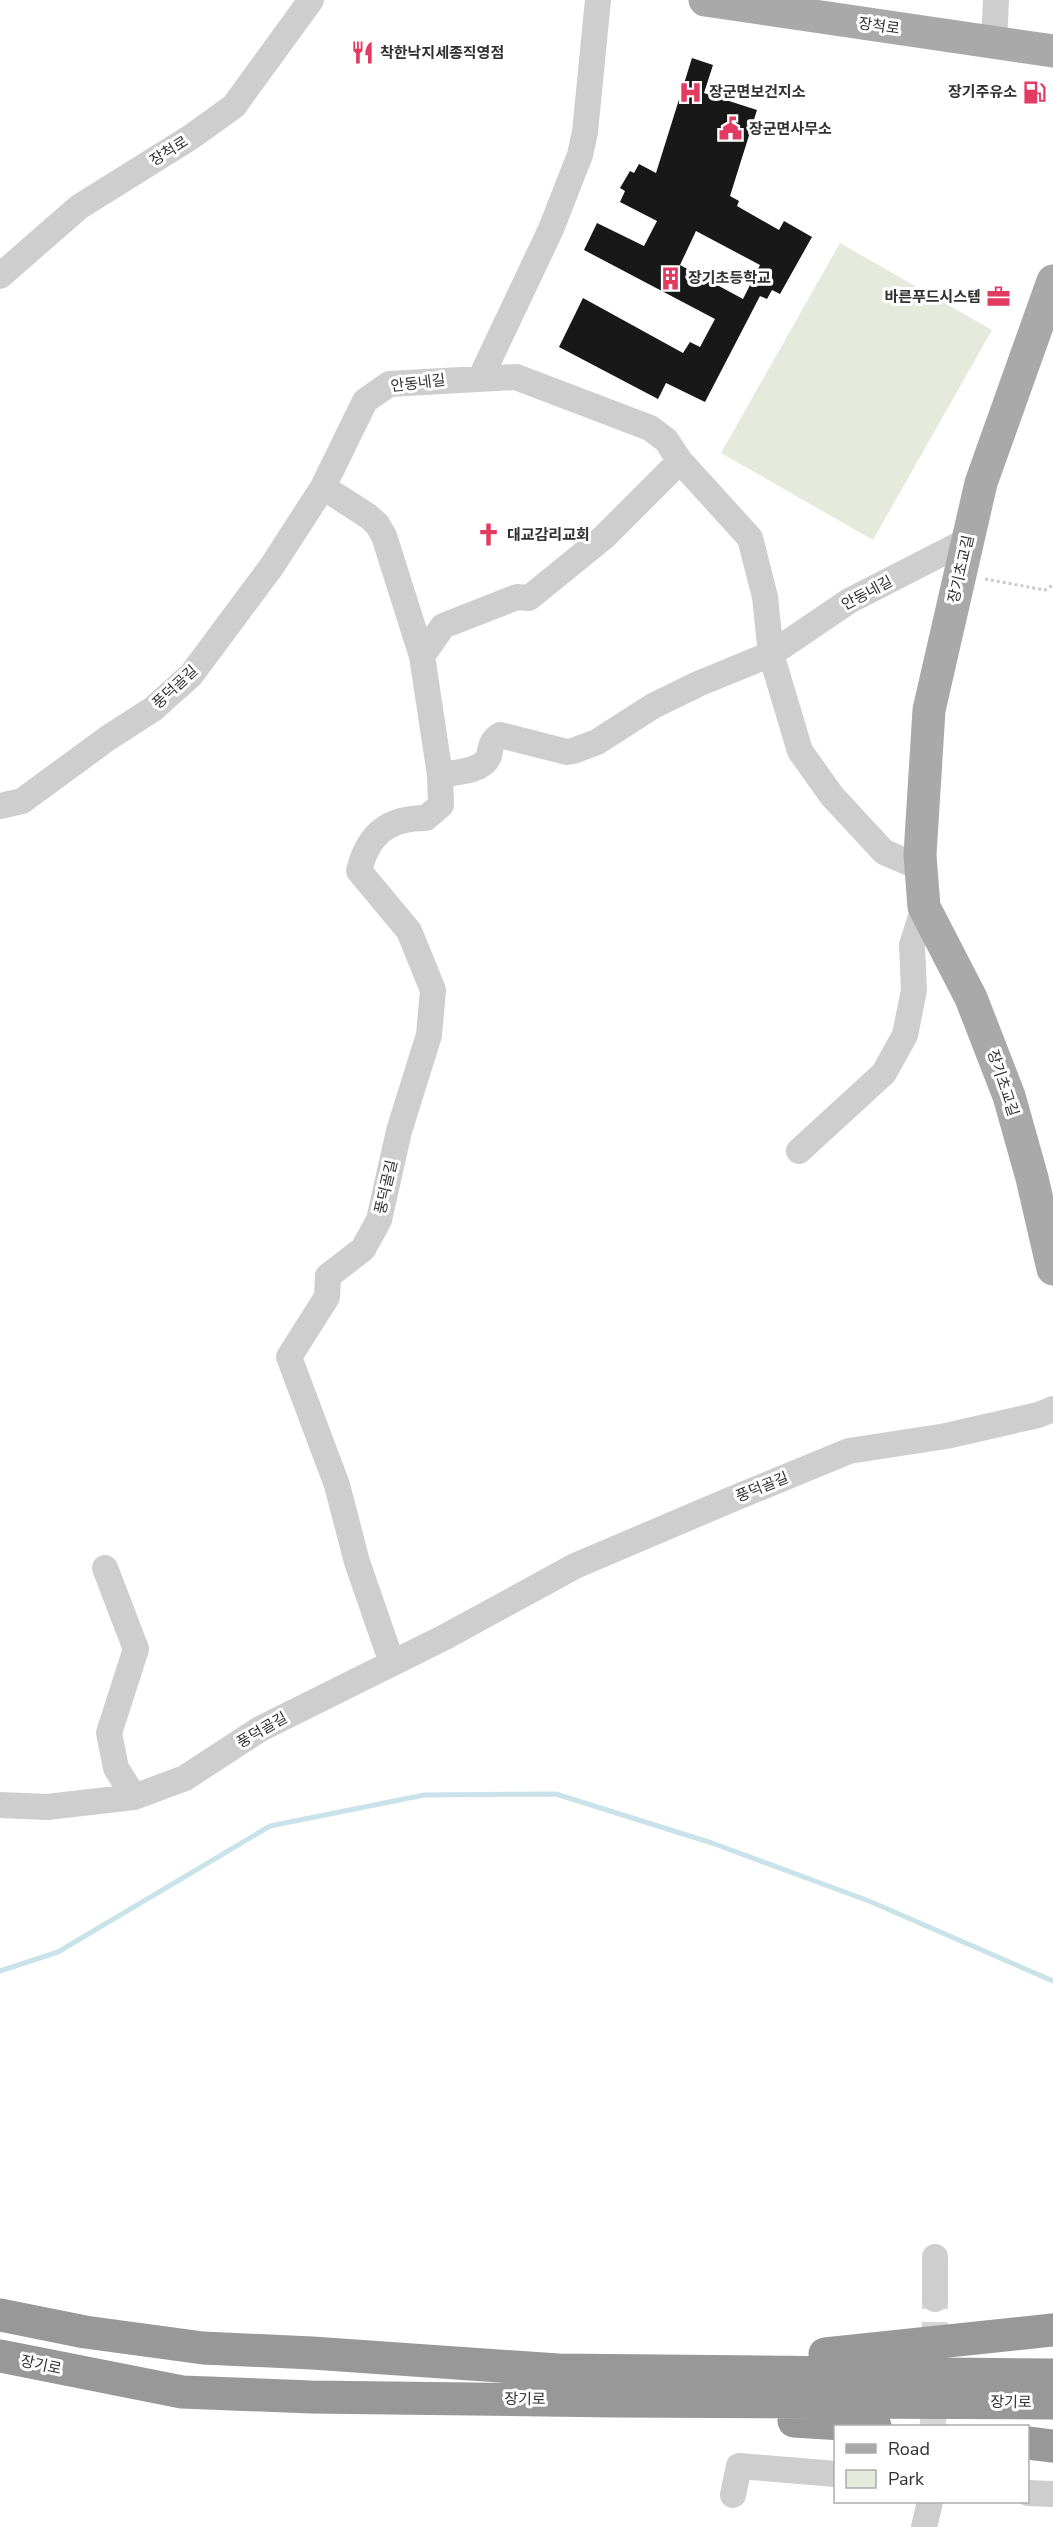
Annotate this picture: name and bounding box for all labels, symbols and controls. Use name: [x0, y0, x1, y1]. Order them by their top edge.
street label: 장척로: [857, 13, 901, 39]
restaurant icon: 착한낙지세종직영점: [349, 40, 375, 66]
place label: 착한낙지세종직영점: [380, 43, 504, 63]
hospital icon: 장군면보건지소: [678, 79, 704, 105]
fuel station icon: 장기주유소: [1022, 79, 1048, 105]
place label: 장군면보건지소: [709, 82, 806, 102]
place label: 장기주유소: [948, 82, 1017, 102]
public building icon: 장군면사무소: [718, 116, 744, 142]
place label: 장군면사무소: [749, 119, 832, 139]
street label: 장척로: [146, 132, 192, 170]
building icon: 장기초등학교: [657, 265, 683, 291]
place label: 장기초등학교: [688, 268, 771, 288]
office icon: 바른푸드시스템: [986, 284, 1012, 310]
place label: 바른푸드시스템: [884, 287, 981, 307]
street label: 안동네길: [389, 370, 447, 396]
church icon: 대교감리교회: [476, 522, 502, 548]
place label: 대교감리교회: [507, 525, 590, 545]
street label: 장기초교길: [943, 533, 979, 605]
street label: 안동네길: [838, 571, 896, 615]
street label: 풍덕골길: [148, 661, 202, 713]
street label: 장기초교길: [983, 1047, 1023, 1119]
street label: 풍덕골길: [370, 1158, 402, 1216]
street label: 풍덕골길: [733, 1467, 791, 1507]
street label: 풍덕골길: [233, 1708, 291, 1752]
street label: 장기로: [19, 2351, 63, 2379]
street label: 장기로: [504, 2389, 546, 2409]
street label: 장기로: [990, 2392, 1032, 2412]
legend: [834, 2425, 1029, 2503]
text: Road: [888, 2437, 930, 2461]
text: Park: [888, 2467, 925, 2491]

